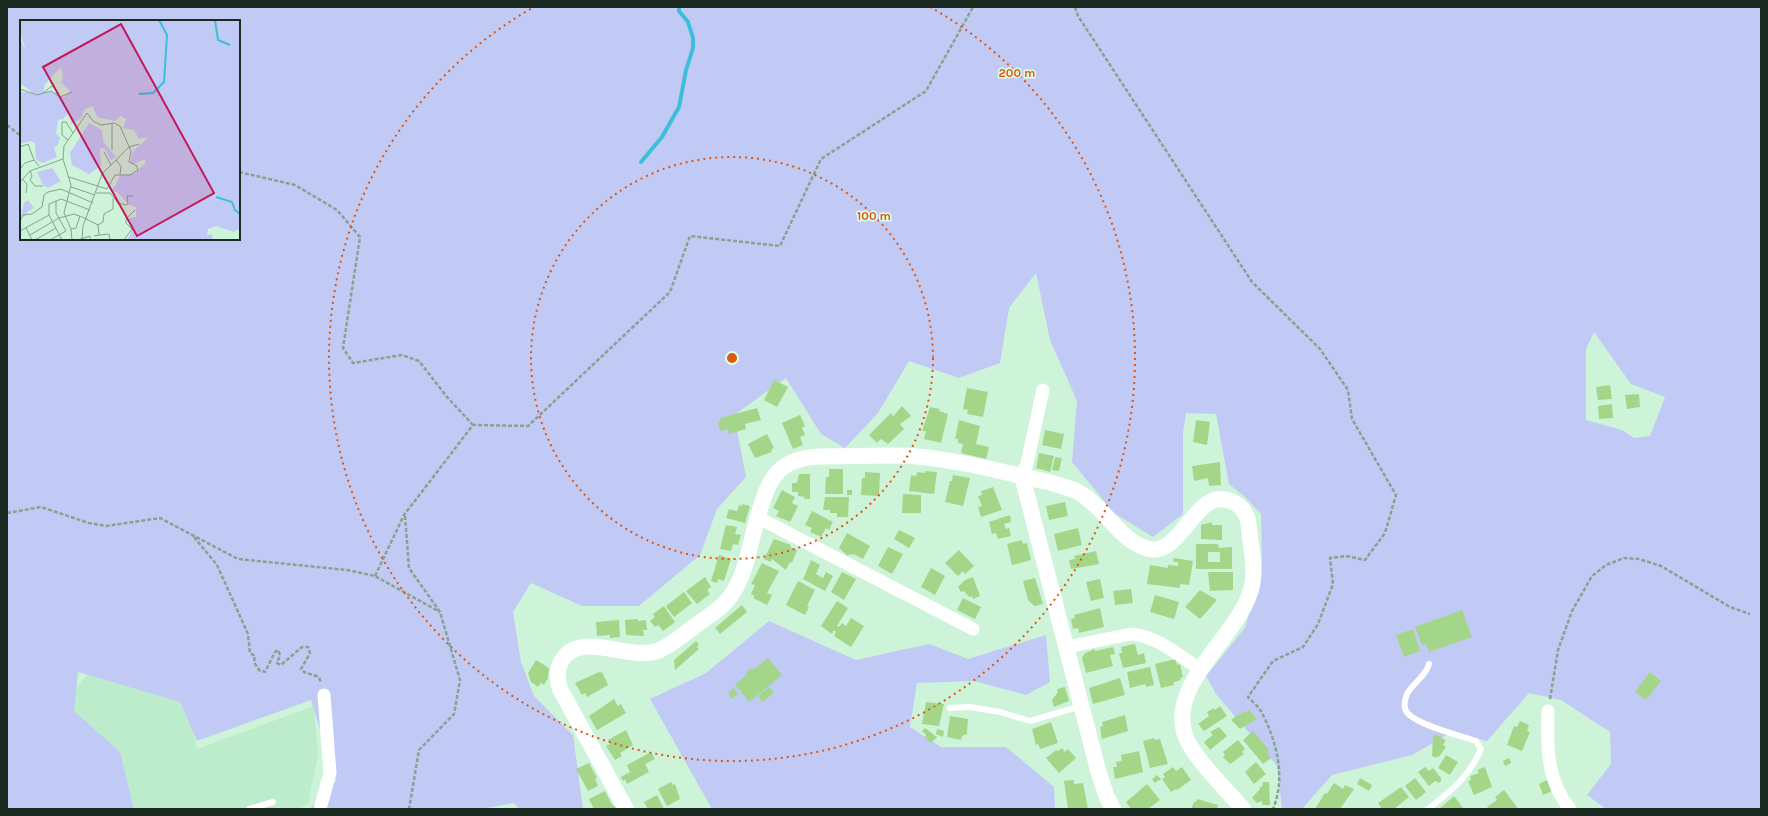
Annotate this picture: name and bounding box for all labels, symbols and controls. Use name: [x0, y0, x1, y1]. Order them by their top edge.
inset map: [20, 20, 240, 240]
text: 200 m: [999, 66, 1035, 80]
text: 100 m: [857, 209, 891, 223]
centre of rings: [725, 351, 739, 365]

